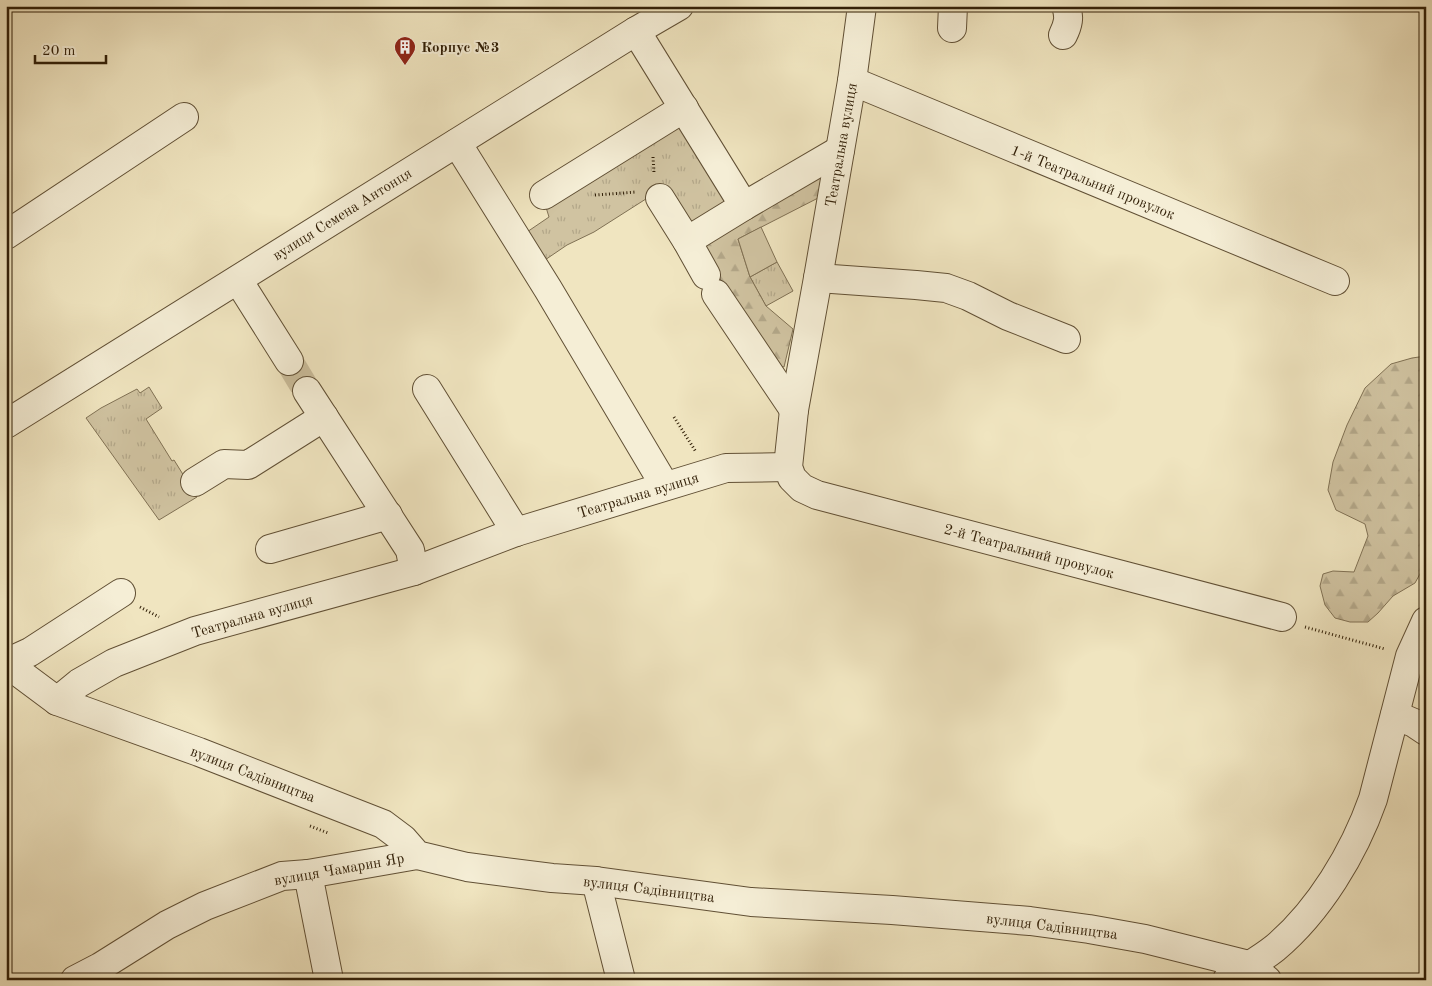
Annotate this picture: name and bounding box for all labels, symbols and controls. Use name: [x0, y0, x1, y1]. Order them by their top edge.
scale bar: [35, 32, 106, 64]
building icon: Корпус №3: [393, 35, 417, 66]
place label: Корпус №3: [421, 41, 499, 56]
text: 20 m: [42, 44, 76, 59]
street label: Театральна вулиця: [824, 82, 861, 209]
street label: 1-й Театральний провулок: [1008, 144, 1177, 223]
street label: вулиця Семена Антонця: [271, 166, 415, 264]
street label: Театральна вулиця: [576, 471, 701, 522]
street label: 2-й Театральний провулок: [942, 523, 1116, 583]
street label: Театральна вулиця: [190, 593, 315, 642]
street label: вулиця Садівництва: [188, 745, 318, 806]
street label: вулиця Чамарин Яр: [273, 852, 406, 889]
street label: вулиця Садівництва: [582, 875, 716, 906]
street label: вулиця Садівництва: [985, 912, 1119, 943]

